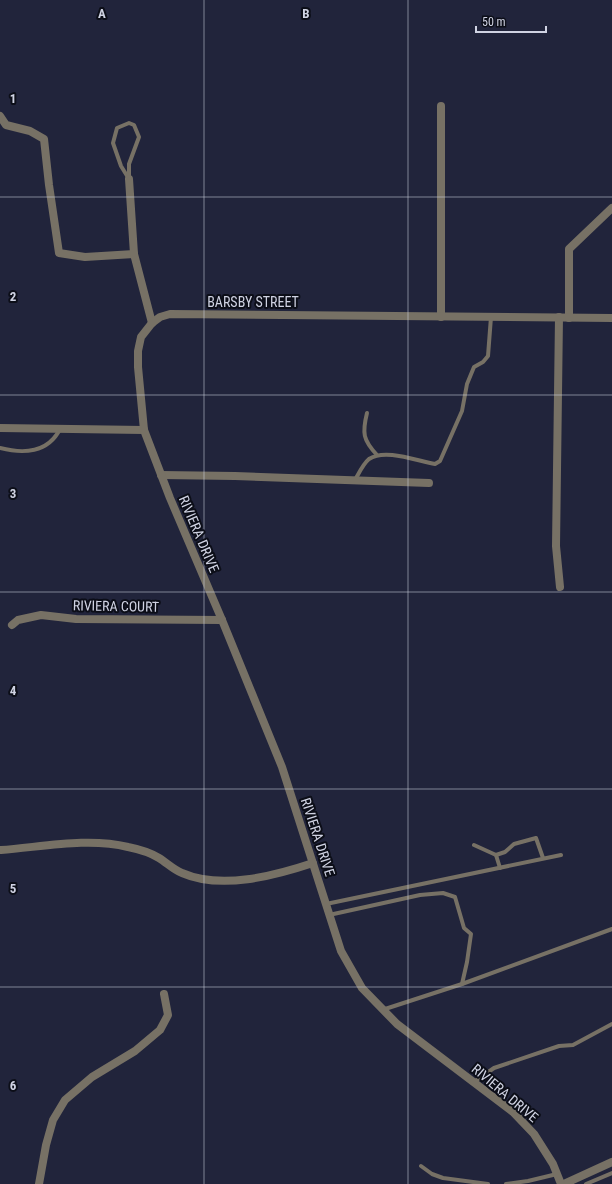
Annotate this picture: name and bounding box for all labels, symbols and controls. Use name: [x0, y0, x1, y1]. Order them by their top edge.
text: A: [98, 6, 106, 21]
text: B: [302, 6, 310, 21]
scale bar: [476, 8, 546, 34]
text: 50 m: [482, 15, 506, 29]
text: 1: [10, 91, 16, 106]
text: 2: [10, 289, 17, 304]
street label: BARSBY STREET: [207, 294, 299, 310]
text: 3: [10, 486, 16, 501]
street label: RIVIERA DRIVE: [176, 493, 222, 575]
street label: RIVIERA COURT: [73, 597, 159, 615]
text: 4: [10, 683, 17, 698]
street label: RIVIERA DRIVE: [298, 796, 338, 878]
text: 5: [10, 881, 17, 896]
street label: RIVIERA DRIVE: [469, 1061, 541, 1125]
text: 6: [10, 1078, 17, 1093]

